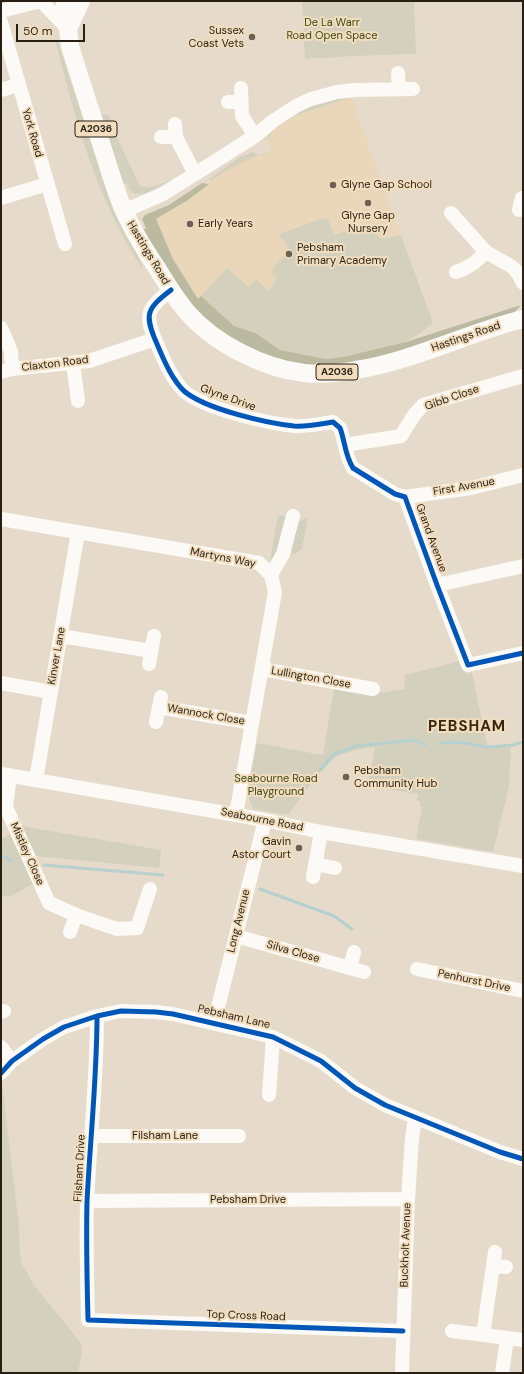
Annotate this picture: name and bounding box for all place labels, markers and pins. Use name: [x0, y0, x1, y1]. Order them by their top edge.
place label: Sussex Coast Vets: [189, 24, 244, 50]
marker: Sussex Coast Vets: [247, 32, 257, 42]
place label: Glyne Gap School: [341, 178, 432, 192]
marker: Glyne Gap School: [328, 180, 338, 190]
marker: Glyne Gap Nursery: [363, 198, 373, 208]
place label: Glyne Gap Nursery: [341, 209, 395, 235]
place label: Early Years: [198, 217, 253, 231]
marker: Early Years: [185, 219, 195, 229]
place label: Pebsham Primary Academy: [297, 241, 387, 267]
marker: Pebsham Primary Academy: [284, 249, 294, 259]
place label: Pebsham Community Hub: [354, 764, 437, 790]
marker: Pebsham Community Hub: [341, 772, 351, 782]
place label: Gavin Astor Court: [232, 835, 291, 861]
marker: Gavin Astor Court: [294, 843, 304, 853]

